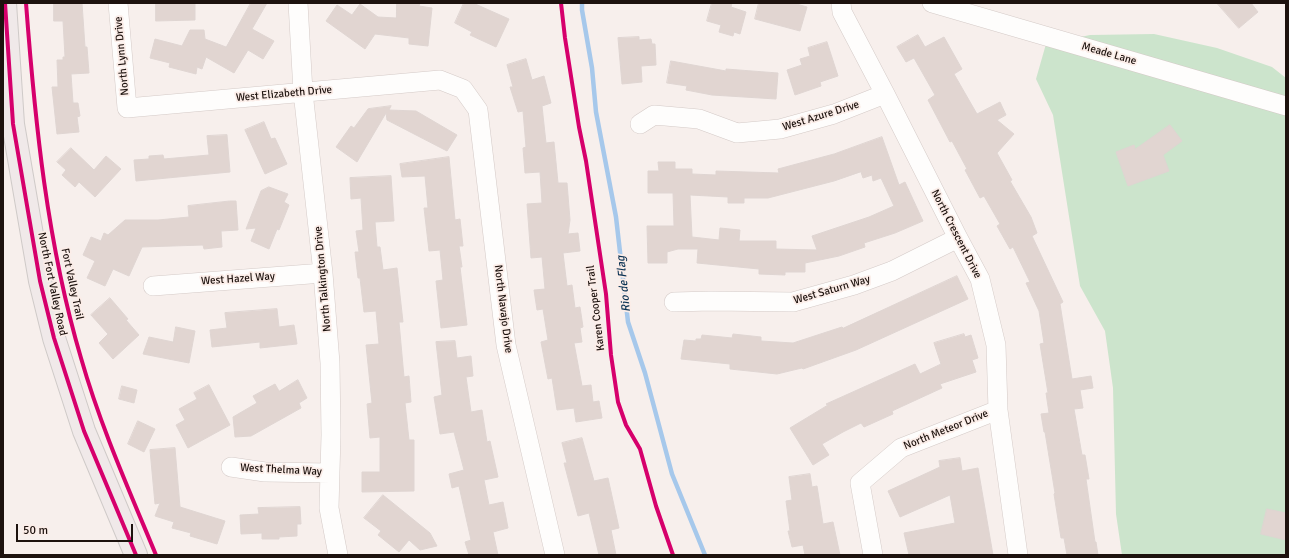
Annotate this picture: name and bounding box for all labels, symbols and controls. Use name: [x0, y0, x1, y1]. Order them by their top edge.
street label: North Lynn Drive: [112, 16, 132, 96]
street label: Meade Lane: [1080, 40, 1138, 68]
street label: West Elizabeth Drive: [235, 83, 333, 105]
street label: West Azure Drive: [781, 98, 861, 134]
street label: North Crescent Drive: [928, 187, 984, 281]
street label: North Talkington Drive: [312, 226, 334, 332]
street label: North Fort Valley Road: [35, 231, 69, 337]
street label: Fort Valley Trail: [58, 247, 86, 321]
water label: Rio de Flag: [614, 255, 634, 313]
street label: North Navajo Drive: [491, 264, 515, 354]
street label: Karen Cooper Trail: [584, 264, 608, 352]
street label: West Hazel Way: [201, 270, 275, 288]
street label: West Saturn Way: [792, 273, 872, 307]
street label: North Meteor Drive: [902, 407, 990, 453]
street label: West Thelma Way: [240, 461, 322, 479]
scale bar: [18, 516, 135, 542]
text: 50 m: [23, 523, 48, 538]

